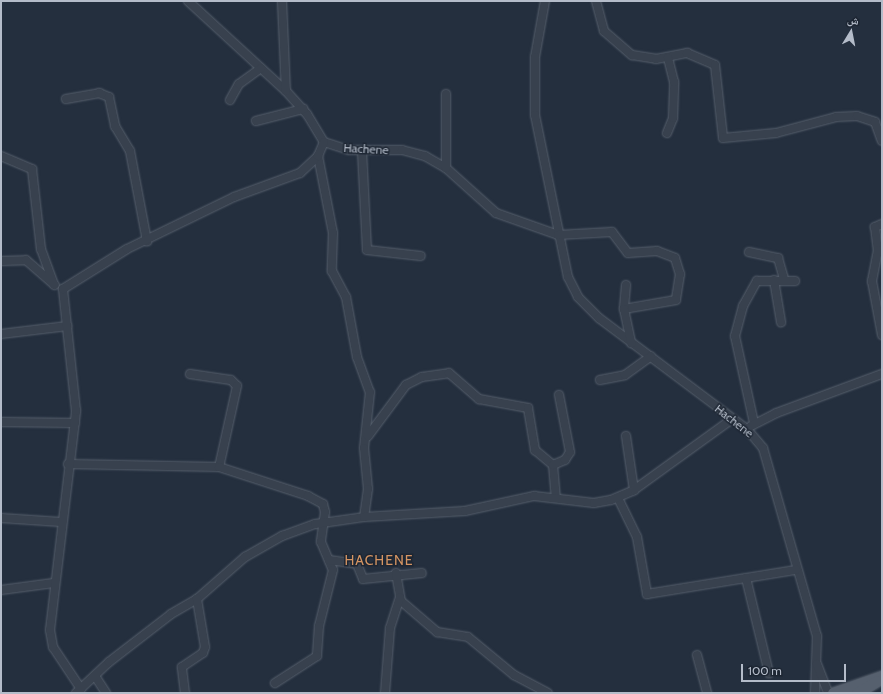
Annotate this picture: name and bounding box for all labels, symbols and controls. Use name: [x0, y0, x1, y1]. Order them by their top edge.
north arrow: [831, 12, 871, 52]
text: ش: [846, 12, 860, 28]
street label: Hachene: [343, 141, 389, 157]
street label: Hachene: [712, 401, 756, 441]
district label: HACHENE: [344, 552, 414, 568]
scale bar: [743, 656, 848, 682]
text: 100 m: [748, 663, 782, 678]

